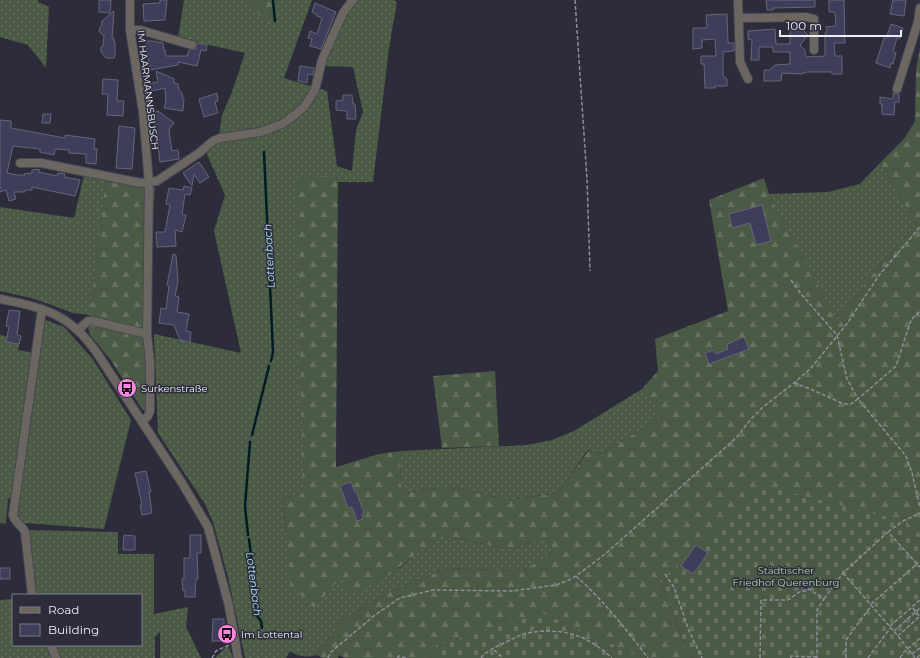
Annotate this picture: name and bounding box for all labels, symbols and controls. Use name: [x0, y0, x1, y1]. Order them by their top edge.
scale bar: [780, 12, 901, 38]
text: 100 m: [786, 18, 822, 33]
street label: IM HAARMANNSBUSCH: [134, 29, 162, 151]
water label: Lottenbach: [260, 223, 278, 289]
bus stop icon: Surkenstraße: [116, 377, 138, 399]
place label: Surkenstraße: [141, 382, 208, 395]
water label: Lottenbach: [243, 551, 265, 617]
park label: Städtischer Friedhof Querenburg: [733, 564, 839, 589]
legend: [12, 594, 142, 646]
text: Road: [48, 602, 79, 617]
text: Building: [48, 622, 99, 637]
bus stop icon: Im Lottental: [216, 623, 238, 645]
place label: Im Lottental: [241, 628, 302, 641]

